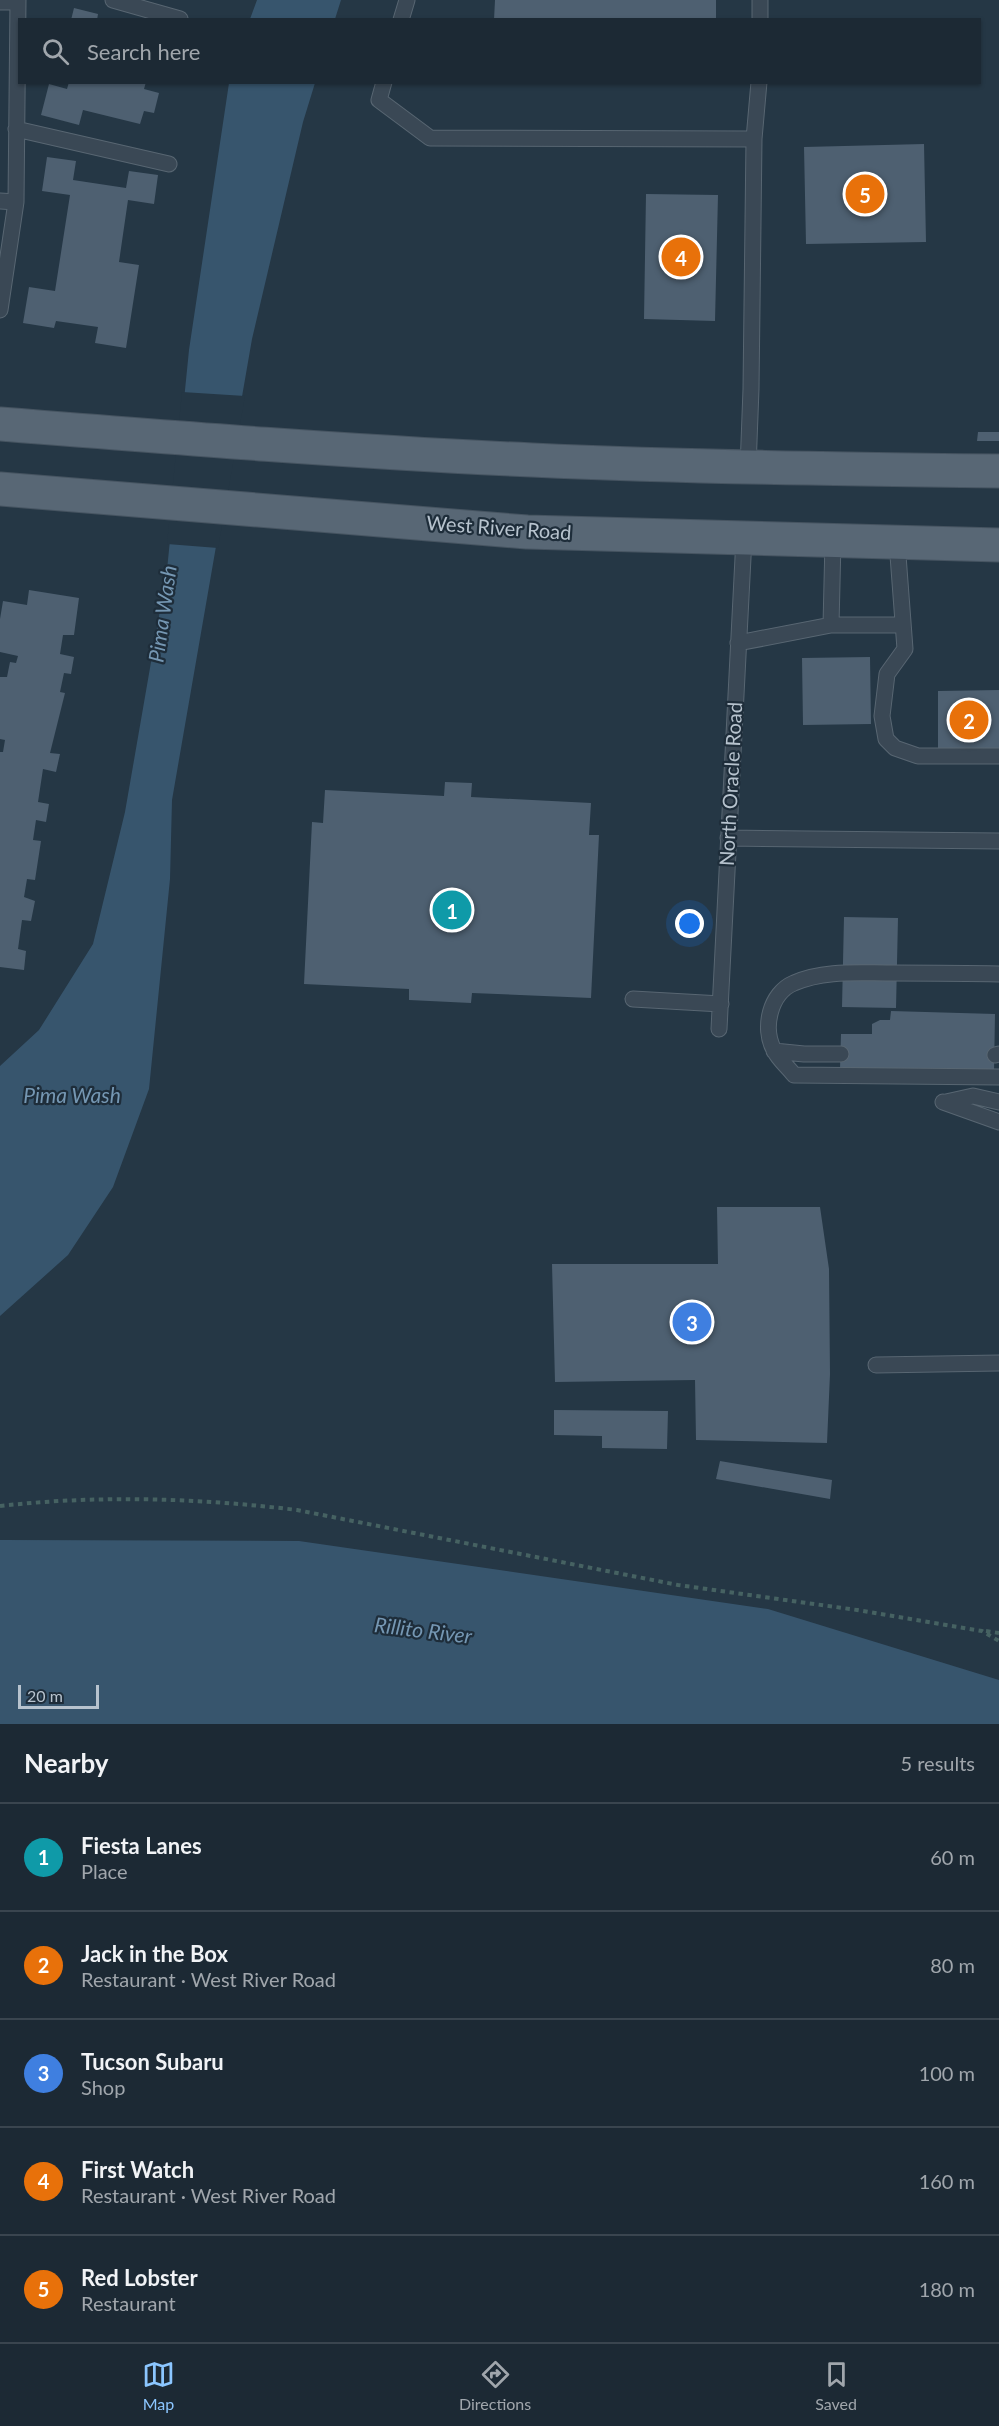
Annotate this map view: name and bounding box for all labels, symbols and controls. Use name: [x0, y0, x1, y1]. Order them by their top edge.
search box: [18, 18, 981, 84]
icon: search: [39, 35, 72, 68]
text: Search here: [87, 38, 200, 65]
pin: 5: [846, 172, 884, 216]
pin: 4: [662, 234, 700, 280]
street label: West River Road: [426, 510, 572, 544]
water label: Pima Wash: [142, 564, 181, 664]
pin: 2: [950, 698, 988, 742]
street label: North Oracle Road: [714, 701, 746, 867]
pin: 1: [432, 888, 472, 932]
your location: [675, 909, 704, 938]
water label: Pima Wash: [23, 1082, 121, 1107]
pin: 3: [672, 1300, 712, 1344]
water label: Rillito River: [373, 1611, 474, 1648]
scale bar: [18, 1682, 99, 1710]
text: 20 m: [27, 1686, 63, 1705]
text: Nearby: [24, 1747, 109, 1779]
text: 5 results: [900, 1751, 975, 1775]
text: Fiesta Lanes: [81, 1832, 202, 1859]
text: 1: [38, 1845, 49, 1869]
text: 60 m: [930, 1845, 975, 1869]
text: Place: [81, 1859, 128, 1883]
text: Jack in the Box: [81, 1940, 228, 1967]
text: 2: [38, 1953, 49, 1977]
text: 80 m: [930, 1953, 975, 1977]
text: Restaurant · West River Road: [81, 1967, 336, 1991]
text: Tucson Subaru: [81, 2048, 224, 2075]
text: 3: [38, 2061, 49, 2085]
text: 100 m: [919, 2061, 975, 2085]
text: Shop: [81, 2075, 125, 2099]
text: First Watch: [81, 2156, 194, 2183]
text: 4: [38, 2169, 49, 2193]
text: 160 m: [919, 2169, 975, 2193]
text: Restaurant · West River Road: [81, 2183, 336, 2207]
text: Red Lobster: [81, 2264, 198, 2291]
text: 5: [38, 2277, 49, 2301]
text: 180 m: [919, 2277, 975, 2301]
text: Restaurant: [81, 2291, 176, 2315]
tab: Map: [142, 2358, 175, 2413]
tab: Directions: [459, 2358, 531, 2413]
tab: Saved: [815, 2358, 857, 2413]

